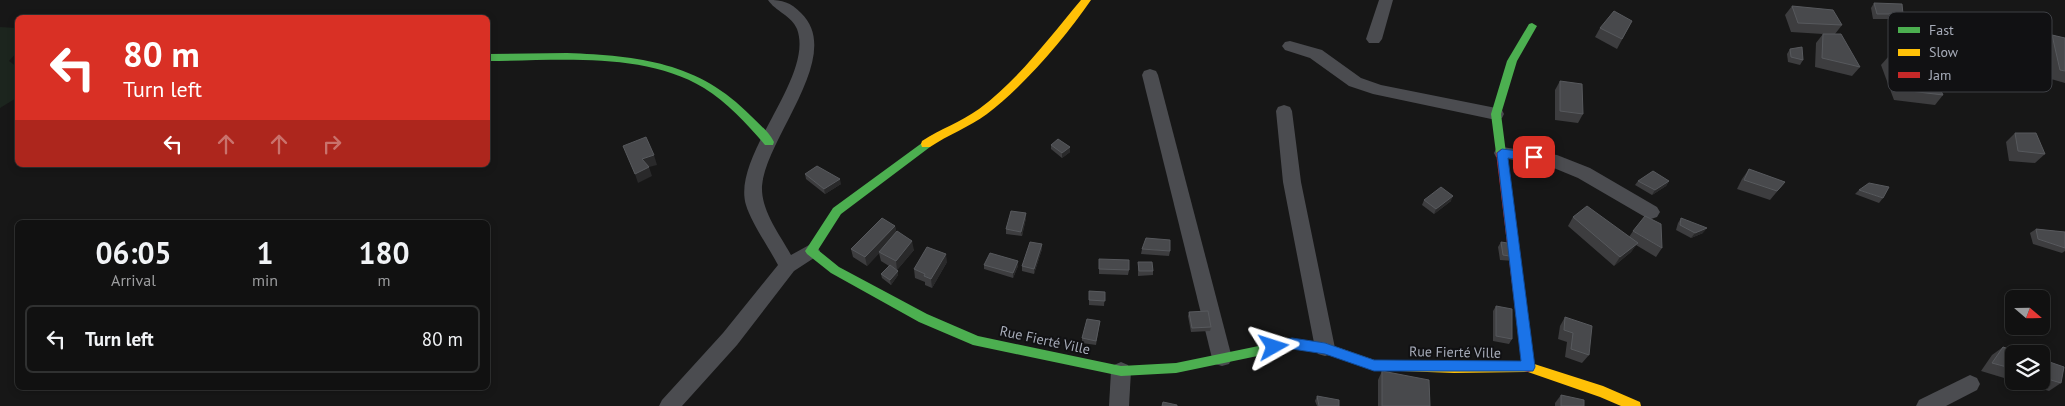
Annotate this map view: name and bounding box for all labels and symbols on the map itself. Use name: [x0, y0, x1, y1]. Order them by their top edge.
legend: [1888, 12, 2052, 92]
text: Fast: [1929, 21, 1954, 39]
text: Slow: [1929, 43, 1959, 61]
text: Jam: [1928, 66, 1951, 84]
pin: [1513, 136, 1555, 178]
north arrow: [2005, 290, 2050, 335]
position arrow: [1247, 320, 1299, 372]
street label: Rue Fierté Ville: [998, 322, 1092, 358]
street label: Rue Fierté Ville: [1409, 342, 1501, 362]

